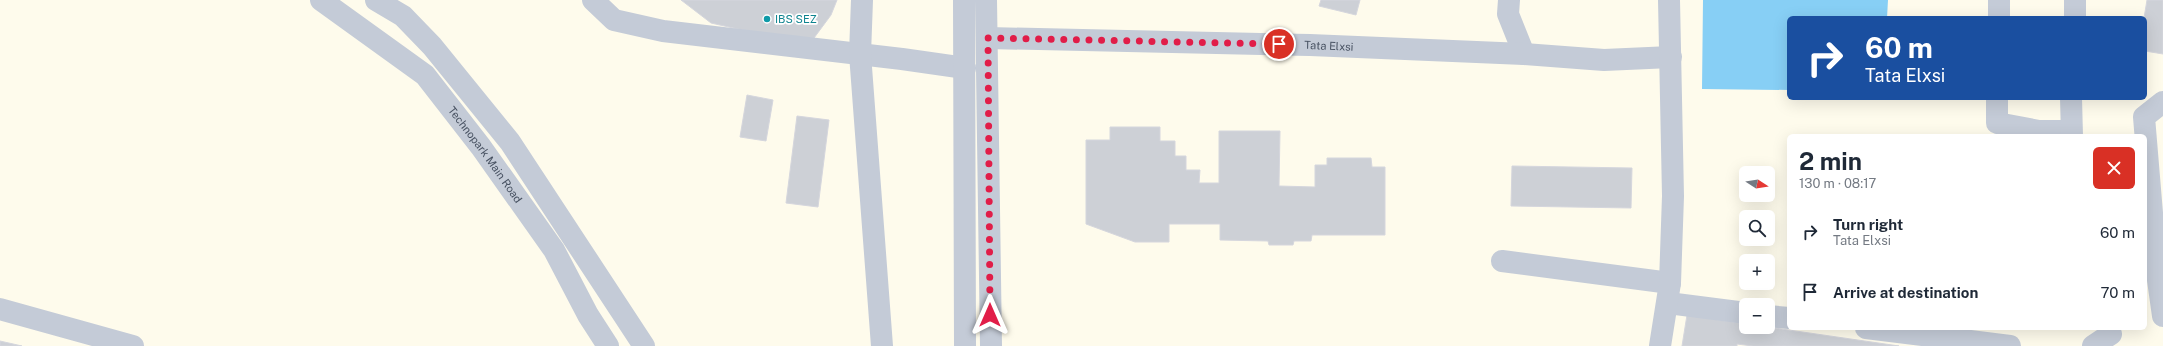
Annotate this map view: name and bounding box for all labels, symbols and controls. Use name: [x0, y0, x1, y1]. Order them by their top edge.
place label: IBS SEZ: [775, 13, 817, 25]
marker: IBS SEZ: [762, 14, 772, 24]
pin: [1262, 27, 1296, 61]
text: 60 m: [1865, 31, 1933, 64]
icon: right: [1799, 32, 1851, 84]
icon: arrive: [1268, 33, 1290, 55]
street label: Tata Elxsi: [1304, 39, 1354, 53]
text: Tata Elxsi: [1865, 65, 1945, 86]
street label: Technopark Main Road: [446, 104, 524, 205]
text: 2 min: [1799, 147, 1862, 175]
button: close: [2093, 147, 2135, 189]
north arrow: [1739, 166, 1775, 202]
map controls: [1739, 166, 1775, 334]
text: 130 m · 08:17: [1799, 176, 1876, 191]
button: search: [1739, 210, 1775, 246]
text: Turn right: [1833, 216, 1903, 233]
icon: right: [1799, 221, 1821, 243]
text: 60 m: [2100, 224, 2135, 241]
text: Tata Elxsi: [1833, 233, 1891, 248]
button: +: [1739, 254, 1775, 290]
icon: arrive: [1799, 281, 1821, 303]
text: Arrive at destination: [1833, 284, 1978, 301]
text: 70 m: [2100, 284, 2135, 301]
position arrow: [969, 294, 1011, 336]
button: −: [1739, 298, 1775, 334]

